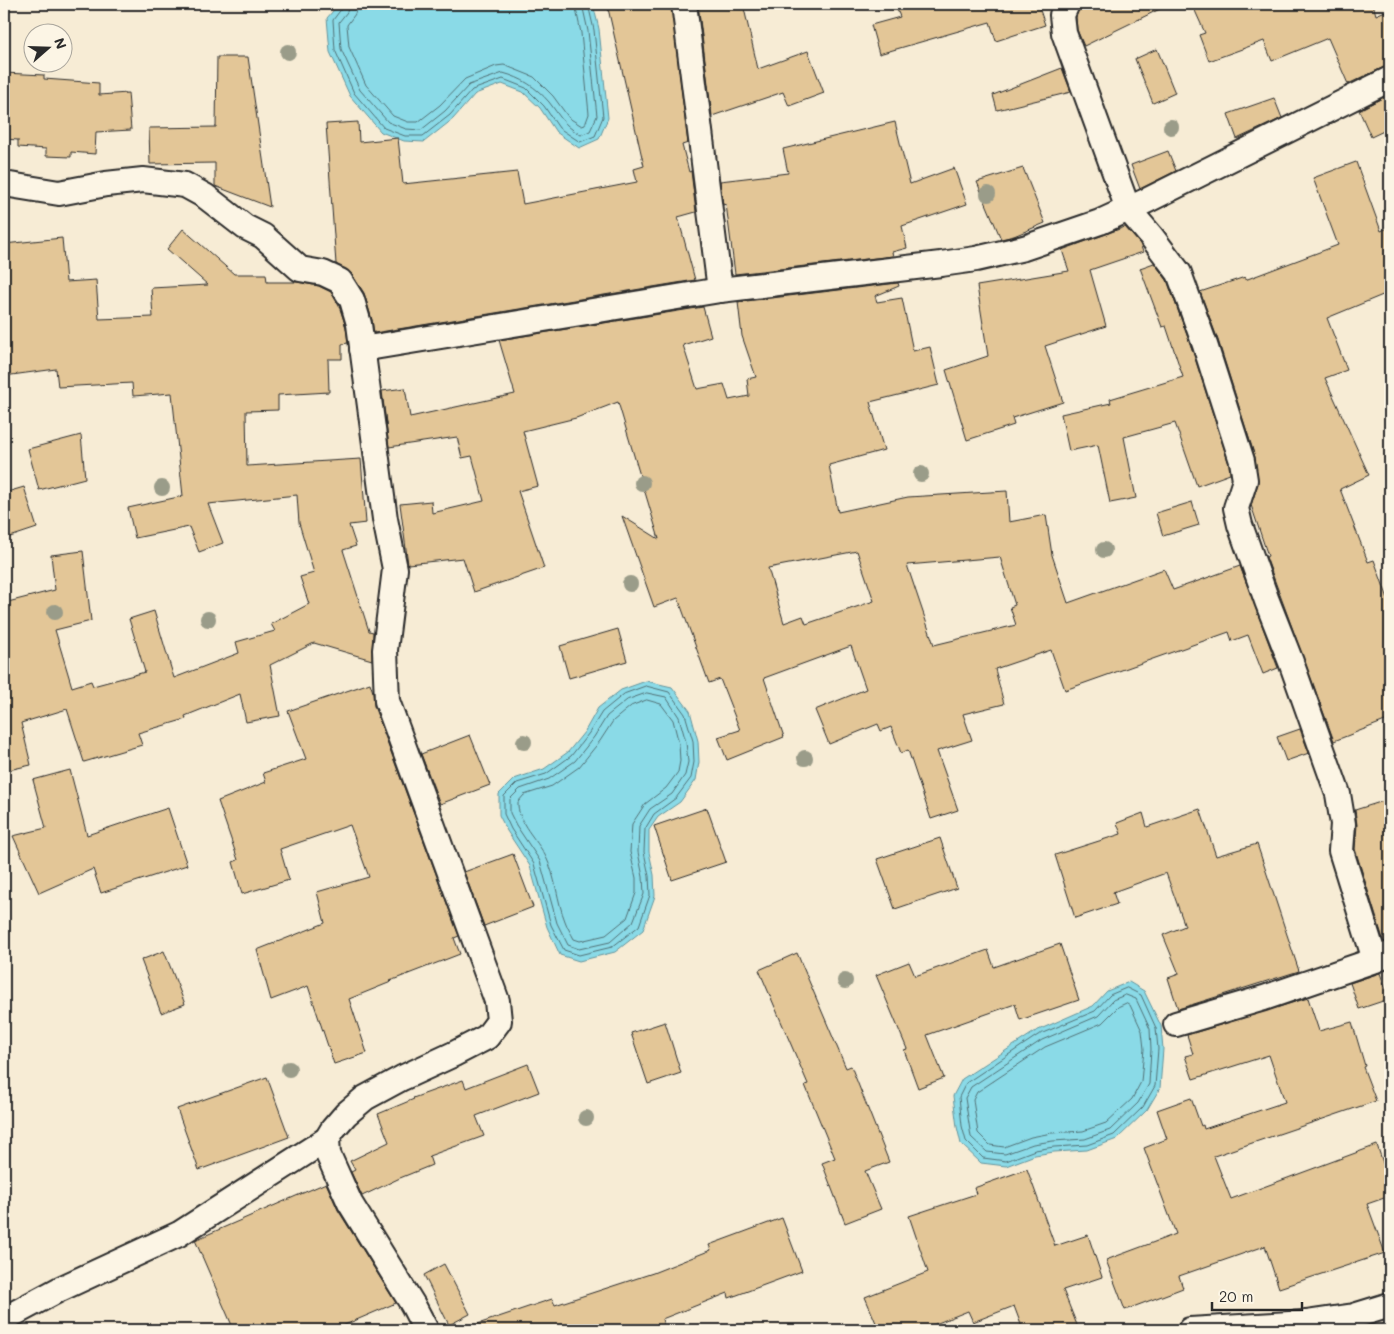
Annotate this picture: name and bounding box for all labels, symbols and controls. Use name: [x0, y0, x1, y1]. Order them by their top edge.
north arrow: [22, 22, 72, 72]
text: N: [50, 35, 71, 52]
scale bar: [1212, 1279, 1302, 1311]
text: 20 m: [1219, 1286, 1253, 1306]

